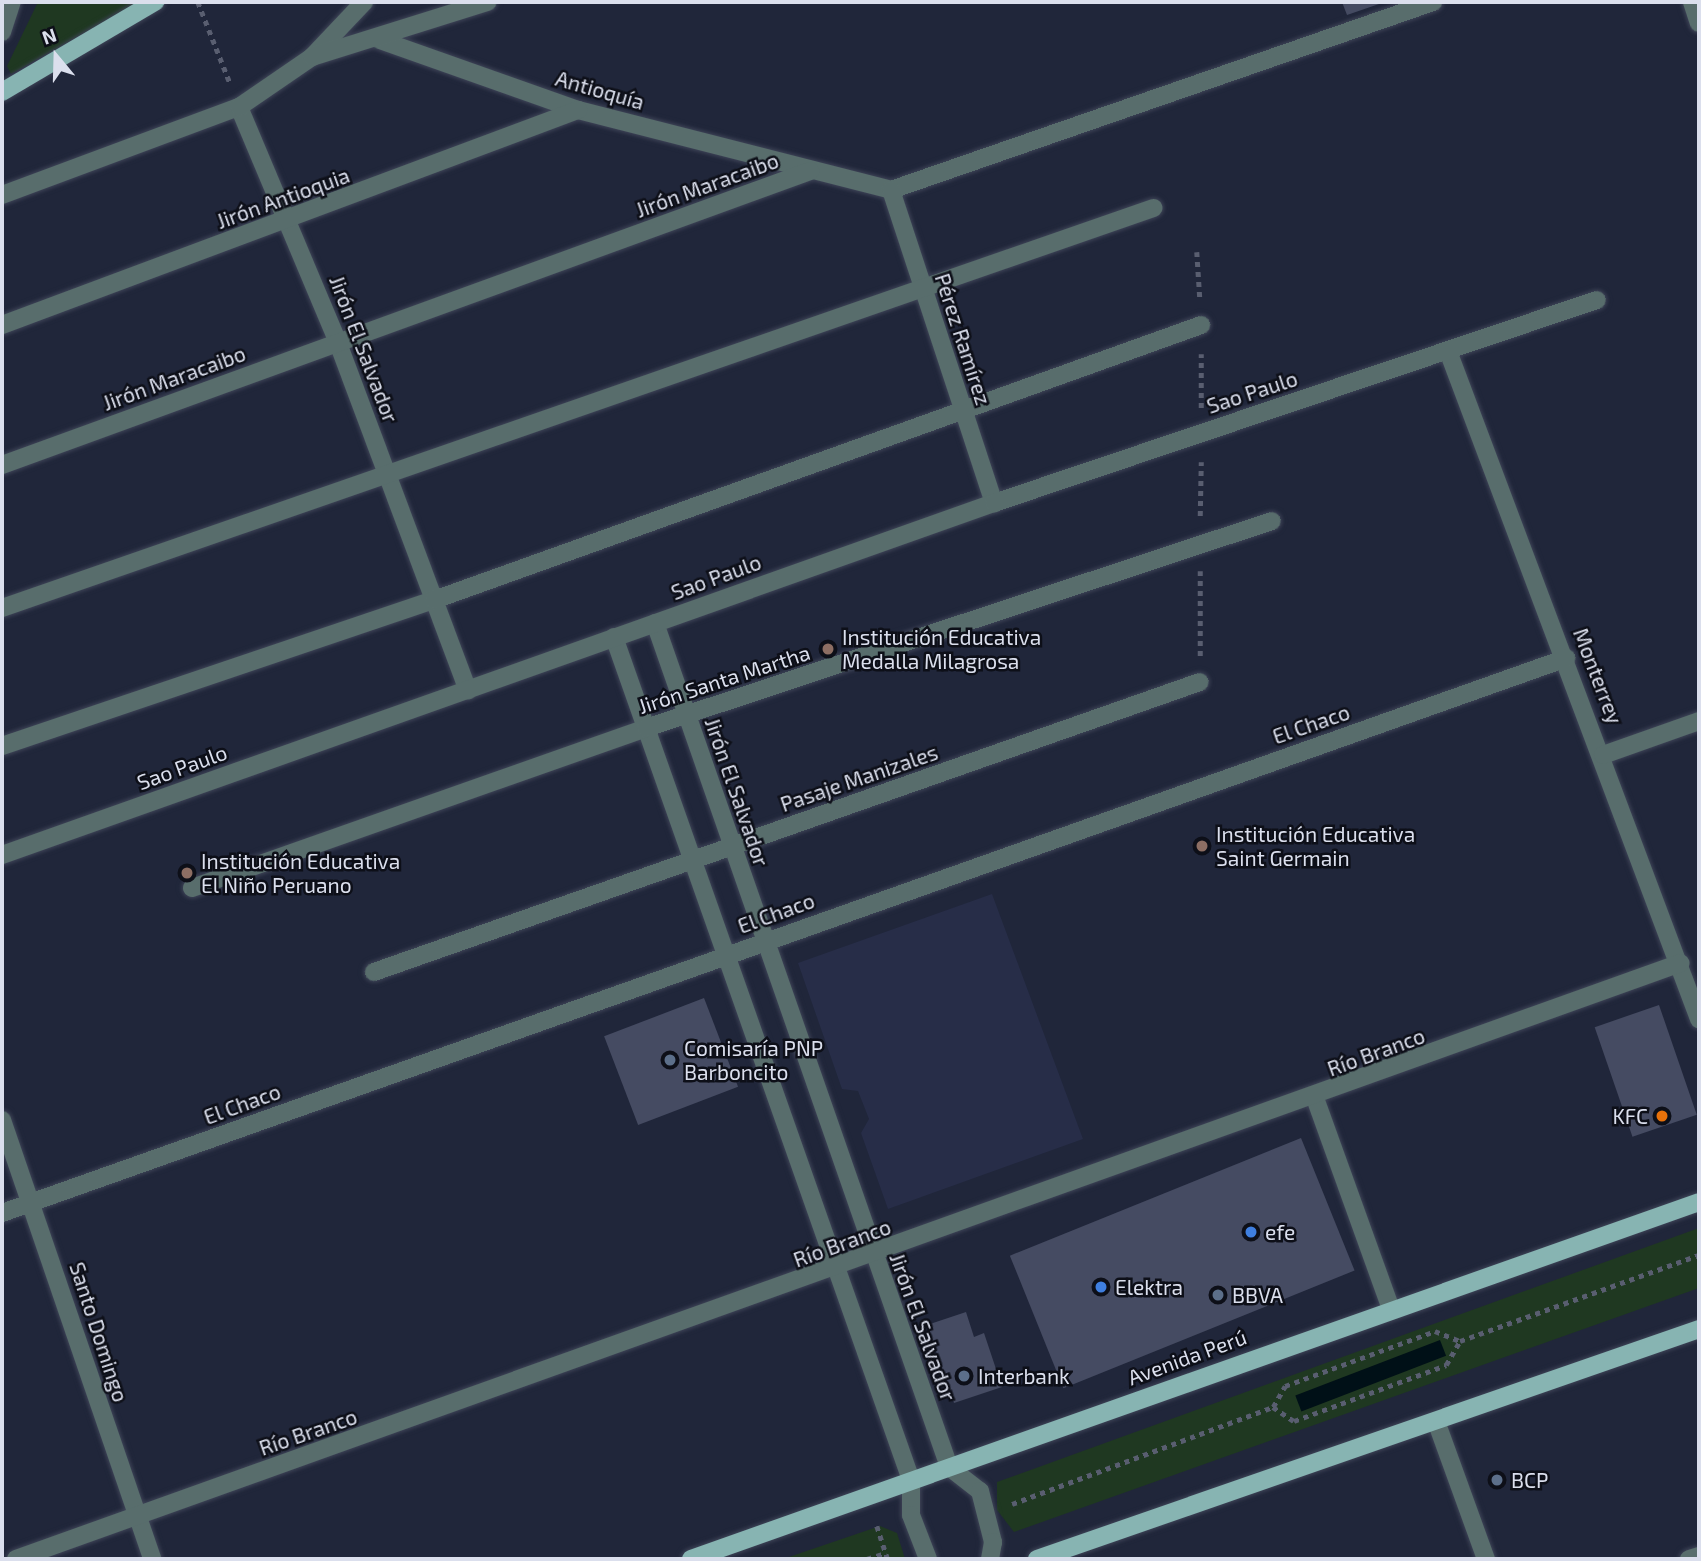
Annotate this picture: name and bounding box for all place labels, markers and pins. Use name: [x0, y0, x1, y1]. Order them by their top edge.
place label: Institución Educativa Medalla Milagrosa: [842, 624, 1041, 674]
marker: Institución Educativa Medalla Milagrosa: [820, 641, 836, 657]
place label: Institución Educativa Saint Germain: [1216, 821, 1415, 871]
marker: Institución Educativa Saint Germain: [1194, 838, 1210, 854]
place label: Institución Educativa El Niño Peruano: [201, 848, 400, 898]
marker: Institución Educativa El Niño Peruano: [179, 865, 195, 881]
place label: Comisaría PNP Barboncito: [684, 1035, 823, 1085]
marker: Comisaría PNP Barboncito: [662, 1052, 678, 1068]
place label: KFC: [1612, 1103, 1648, 1129]
marker: KFC: [1654, 1108, 1670, 1124]
place label: efe: [1265, 1219, 1295, 1245]
marker: efe: [1243, 1224, 1259, 1240]
place label: Elektra: [1115, 1274, 1183, 1300]
marker: Elektra: [1093, 1279, 1109, 1295]
place label: BBVA: [1232, 1282, 1283, 1308]
marker: BBVA: [1210, 1287, 1226, 1303]
place label: Interbank: [978, 1363, 1070, 1389]
marker: Interbank: [956, 1368, 972, 1384]
place label: BCP: [1511, 1467, 1548, 1493]
marker: BCP: [1489, 1472, 1505, 1488]

